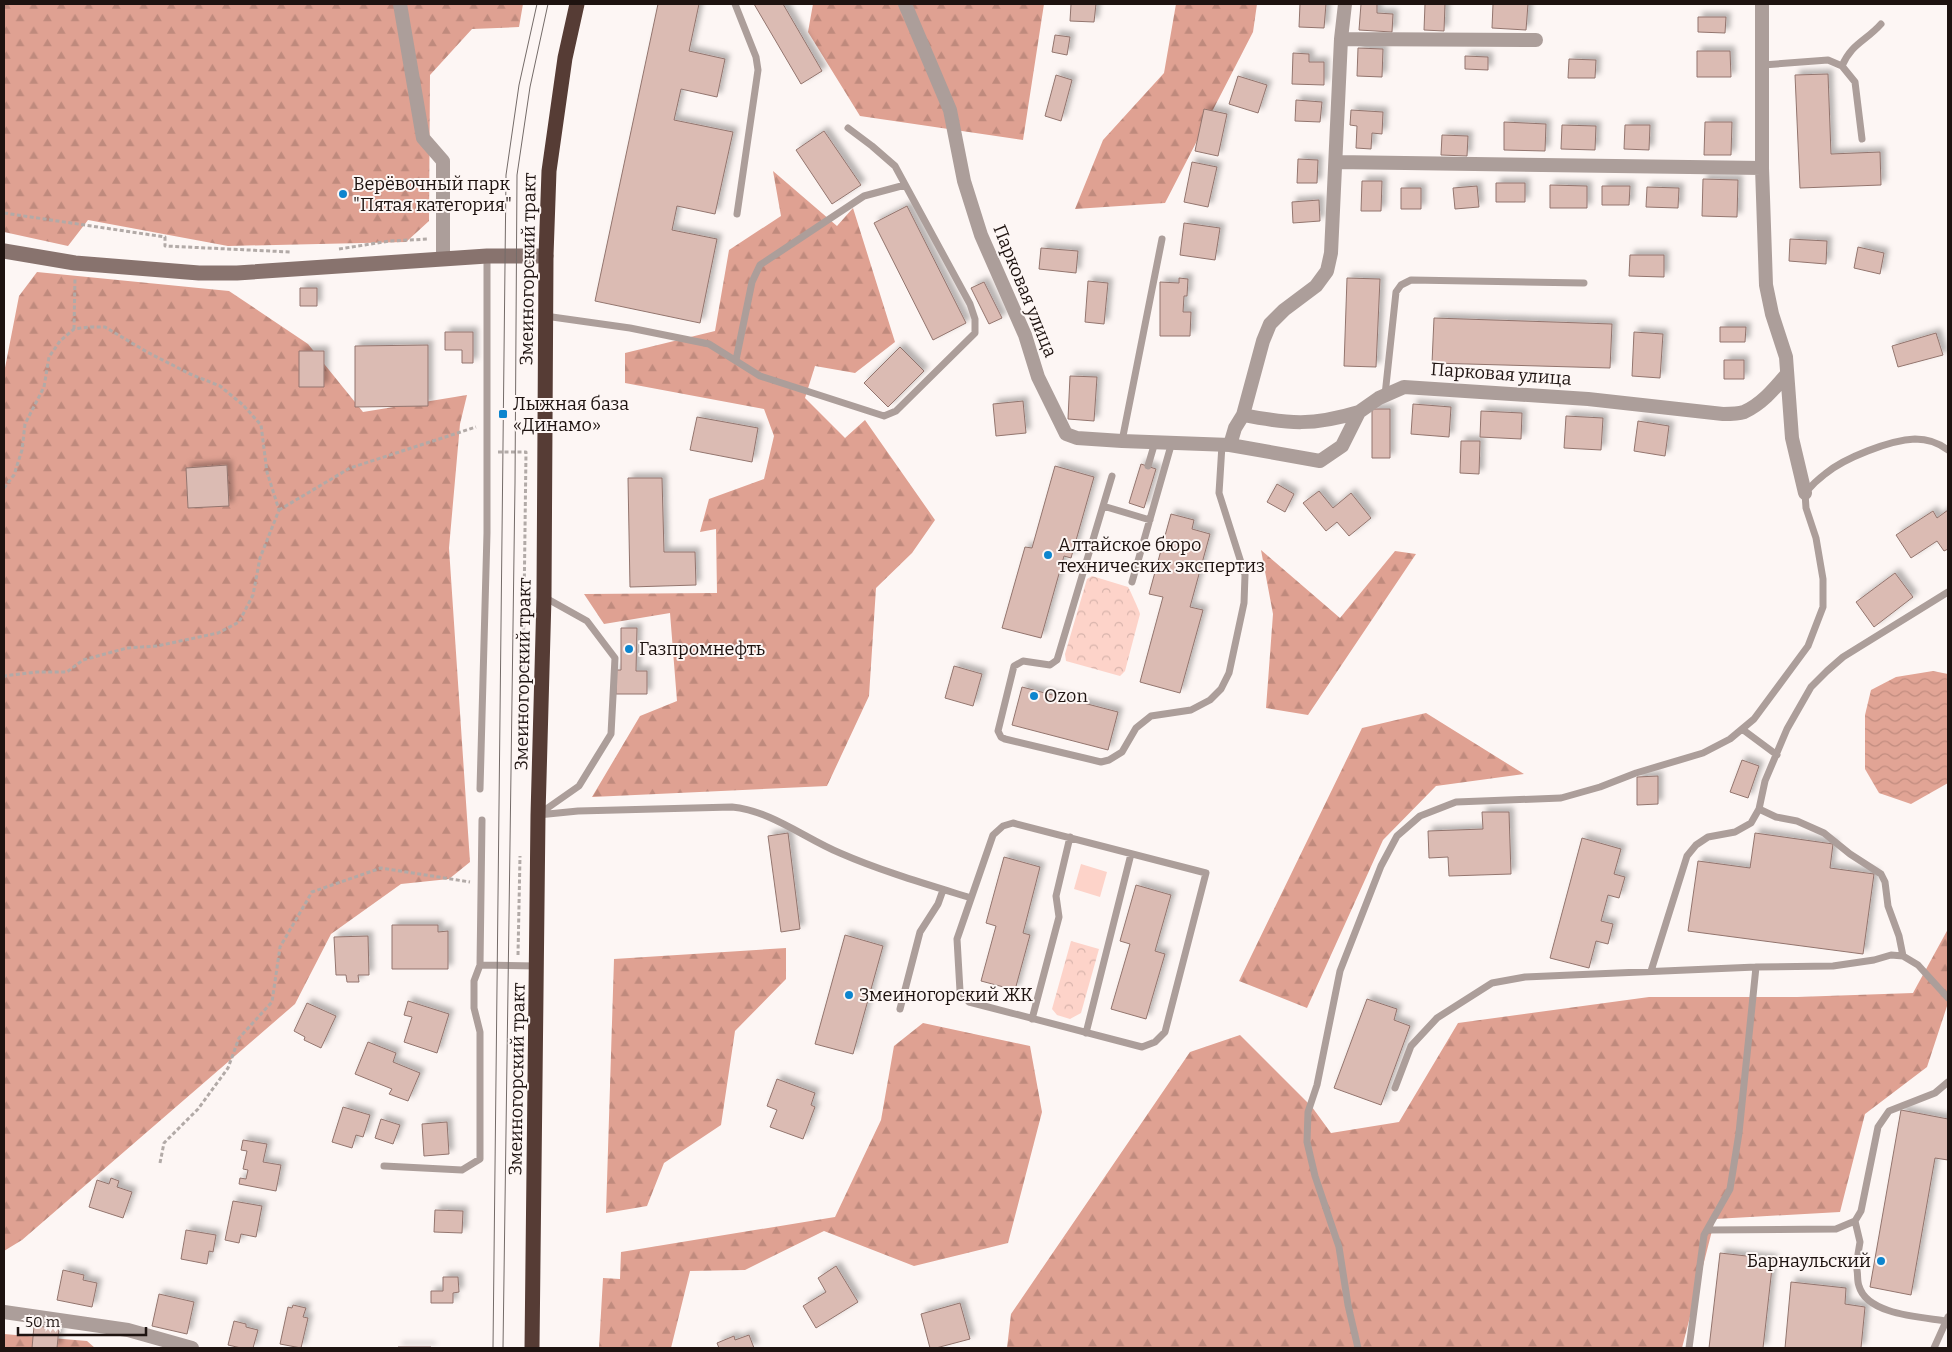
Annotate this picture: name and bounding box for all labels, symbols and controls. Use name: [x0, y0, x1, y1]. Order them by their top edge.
street label: Змеиногорский тракт: [515, 172, 541, 366]
place label: Верёвочный парк "Пятая категория": [353, 173, 512, 216]
marker: Верёвочный парк "Пятая категория": [337, 188, 349, 200]
street label: Парковая улица: [988, 221, 1062, 361]
street label: Парковая улица: [1430, 358, 1572, 390]
place label: Лыжная база «Динамо»: [513, 393, 629, 436]
marker: Лыжная база «Динамо»: [497, 408, 509, 420]
place label: Алтайское бюро технических экспертиз: [1058, 534, 1265, 577]
marker: Алтайское бюро технических экспертиз: [1042, 549, 1054, 561]
street label: Змеиногорский тракт: [510, 577, 536, 771]
place label: Газпромнефть: [639, 638, 765, 660]
marker: Газпромнефть: [623, 643, 635, 655]
place label: Ozon: [1044, 685, 1088, 707]
marker: Ozon: [1028, 690, 1040, 702]
street label: Змеиногорский тракт: [504, 982, 530, 1176]
place label: Змеиногорский ЖК: [859, 984, 1033, 1006]
marker: Змеиногорский ЖК: [843, 989, 855, 1001]
place label: Барнаульский: [1747, 1250, 1871, 1272]
marker: Барнаульский: [1875, 1255, 1887, 1267]
scale bar: [18, 1304, 145, 1336]
text: 50 m: [25, 1313, 61, 1331]

